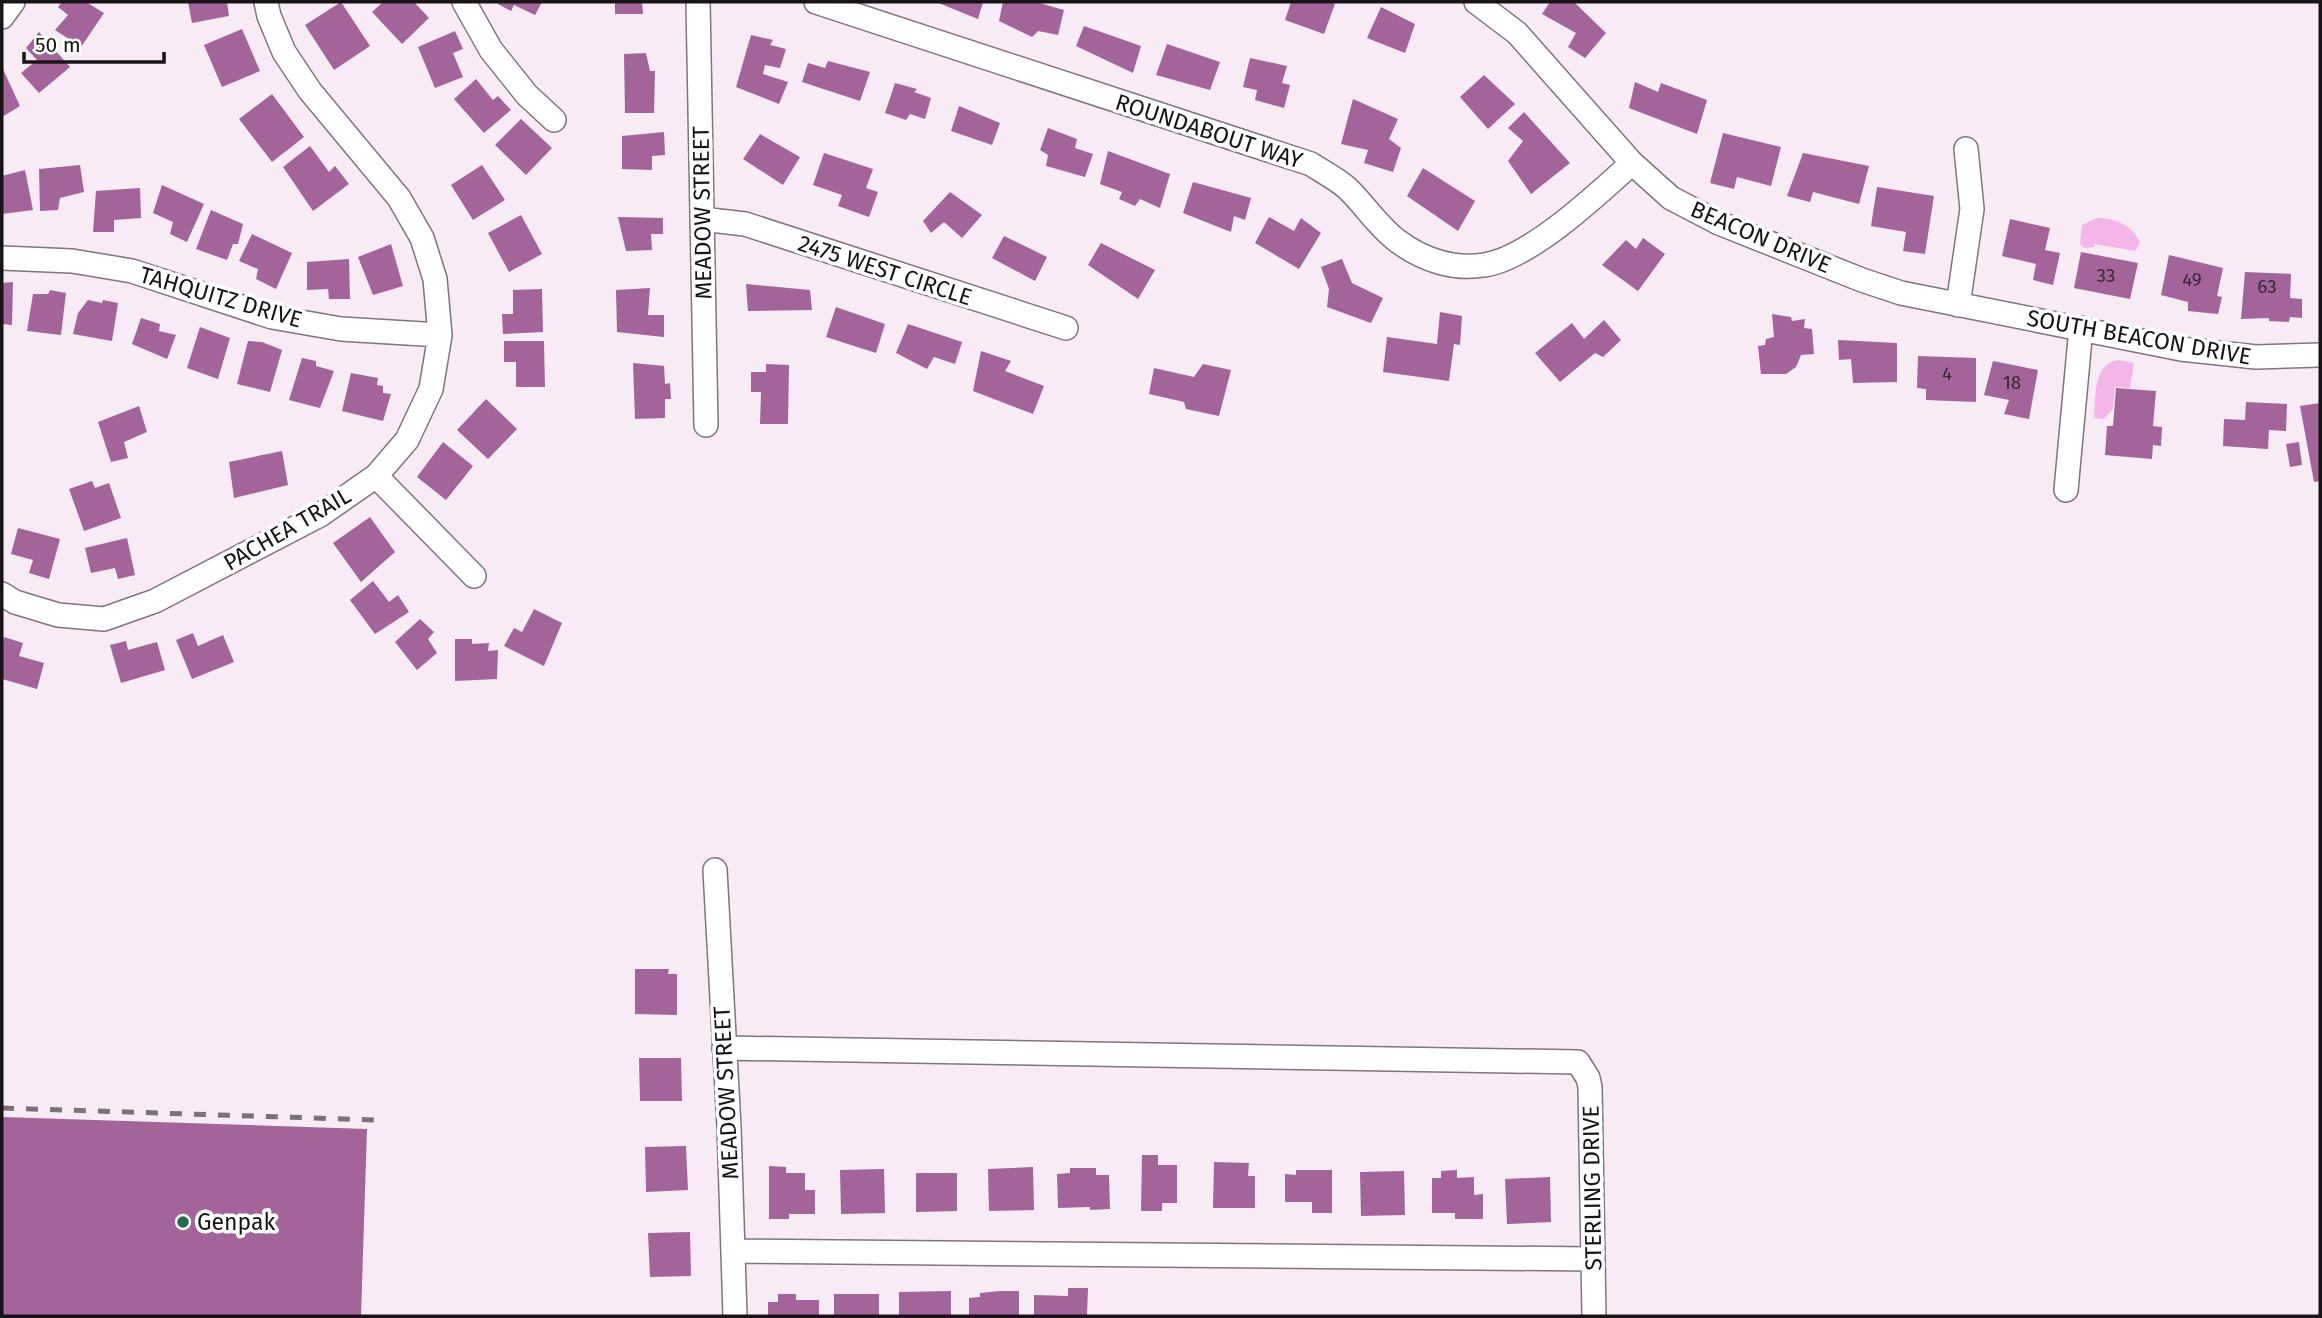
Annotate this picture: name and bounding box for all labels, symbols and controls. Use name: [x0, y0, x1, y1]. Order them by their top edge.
scale bar: [24, 21, 164, 65]
text: 50 m: [35, 32, 81, 58]
street label: ROUNDABOUT WAY: [1112, 88, 1306, 175]
street label: MEADOW STREET: [686, 126, 718, 300]
street label: BEACON DRIVE: [1686, 195, 1836, 279]
street label: 2475 WEST CIRCLE: [795, 229, 975, 311]
street label: TAHQUITZ DRIVE: [137, 260, 305, 334]
house number: 33: [2097, 264, 2115, 287]
house number: 49: [2182, 268, 2202, 291]
house number: 63: [2257, 275, 2277, 298]
street label: SOUTH BEACON DRIVE: [2025, 303, 2253, 371]
house number: 4: [1942, 362, 1952, 385]
house number: 18: [2003, 371, 2021, 394]
street label: PACHEA TRAIL: [218, 481, 356, 577]
street label: MEADOW STREET: [707, 1006, 745, 1180]
street label: STERLING DRIVE: [1577, 1105, 1607, 1271]
place label: Genpak: [197, 1208, 275, 1236]
marker: Genpak: [175, 1214, 191, 1230]

